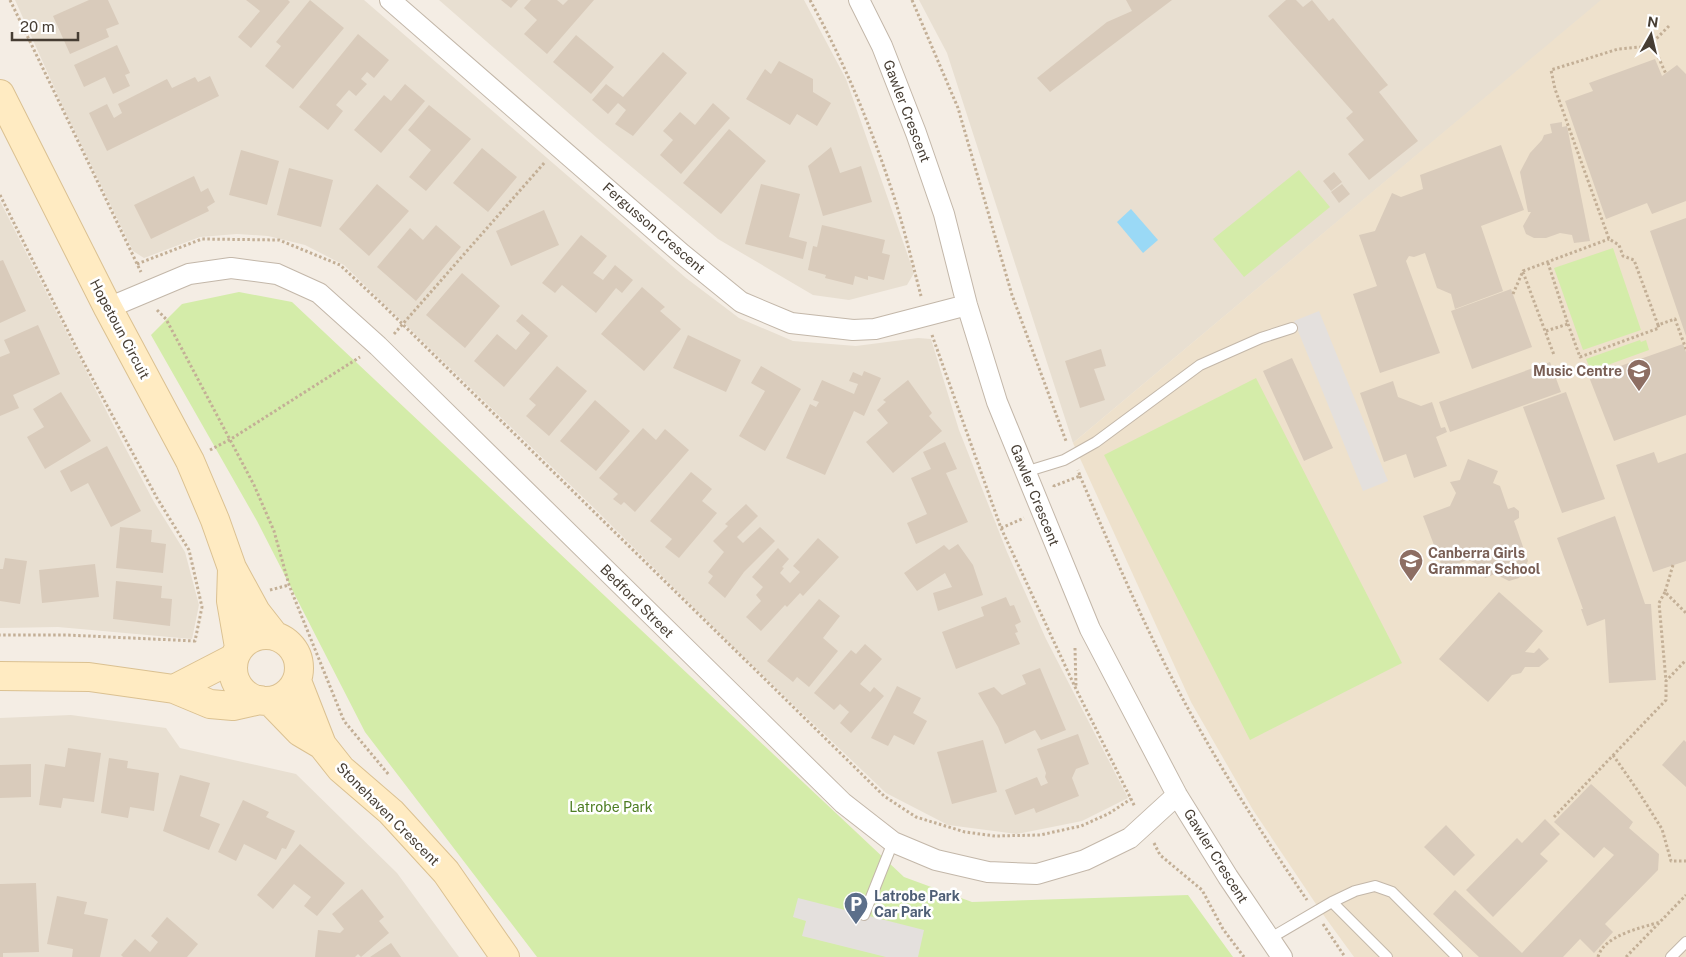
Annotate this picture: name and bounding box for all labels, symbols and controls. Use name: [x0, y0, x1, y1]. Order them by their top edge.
scale bar: [12, 10, 79, 42]
north arrow: [1626, 10, 1676, 60]
text: N: [1646, 13, 1659, 31]
text: 20 m: [20, 18, 55, 35]
street label: Gawler Crescent: [880, 58, 934, 164]
street label: Fergusson Crescent: [600, 179, 708, 277]
street label: Hopetoun Circuit: [87, 276, 153, 382]
school or university icon: Music Centre: [1626, 358, 1652, 392]
place label: Music Centre: [1533, 363, 1622, 379]
street label: Gawler Crescent: [1007, 442, 1063, 548]
place label: Canberra Girls Grammar School: [1428, 545, 1541, 577]
school or university icon: Canberra Girls Grammar School: [1398, 548, 1424, 582]
street label: Bedford Street: [597, 561, 677, 641]
street label: Stonehaven Crescent: [333, 759, 443, 869]
park label: Latrobe Park: [569, 799, 653, 815]
street label: Gawler Crescent: [1181, 806, 1251, 906]
place label: Latrobe Park Car Park: [874, 888, 960, 920]
parking icon: Latrobe Park Car Park: [843, 891, 869, 925]

